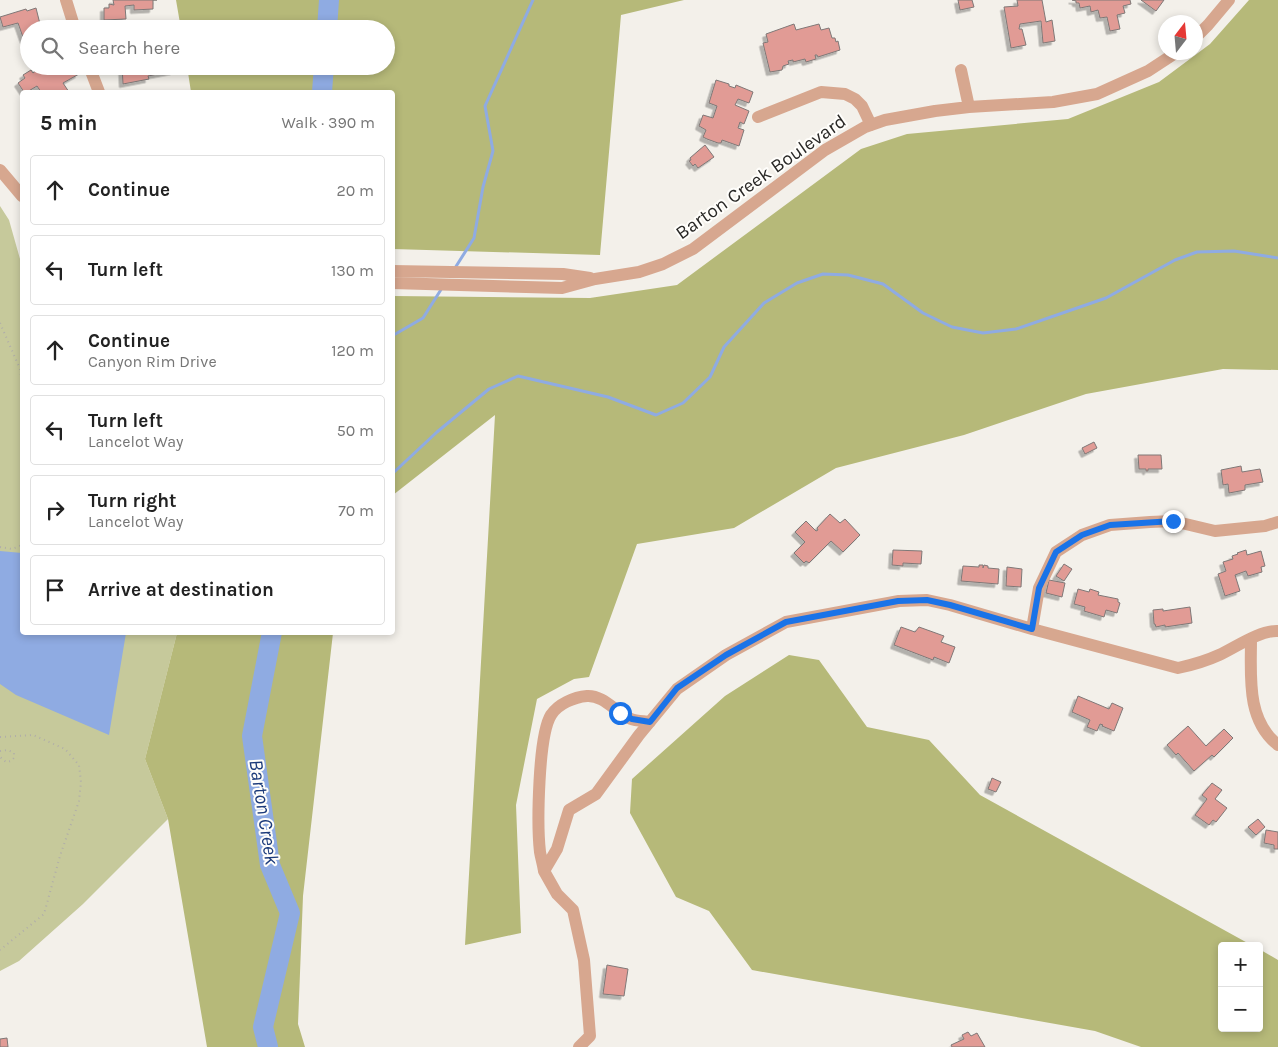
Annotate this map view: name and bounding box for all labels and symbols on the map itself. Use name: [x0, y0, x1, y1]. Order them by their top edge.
north arrow: [1158, 15, 1203, 60]
street label: Barton Creek Boulevard: [672, 110, 850, 244]
route end: [1162, 510, 1185, 533]
route start: [609, 702, 632, 725]
water label: Barton Creek: [244, 758, 284, 867]

